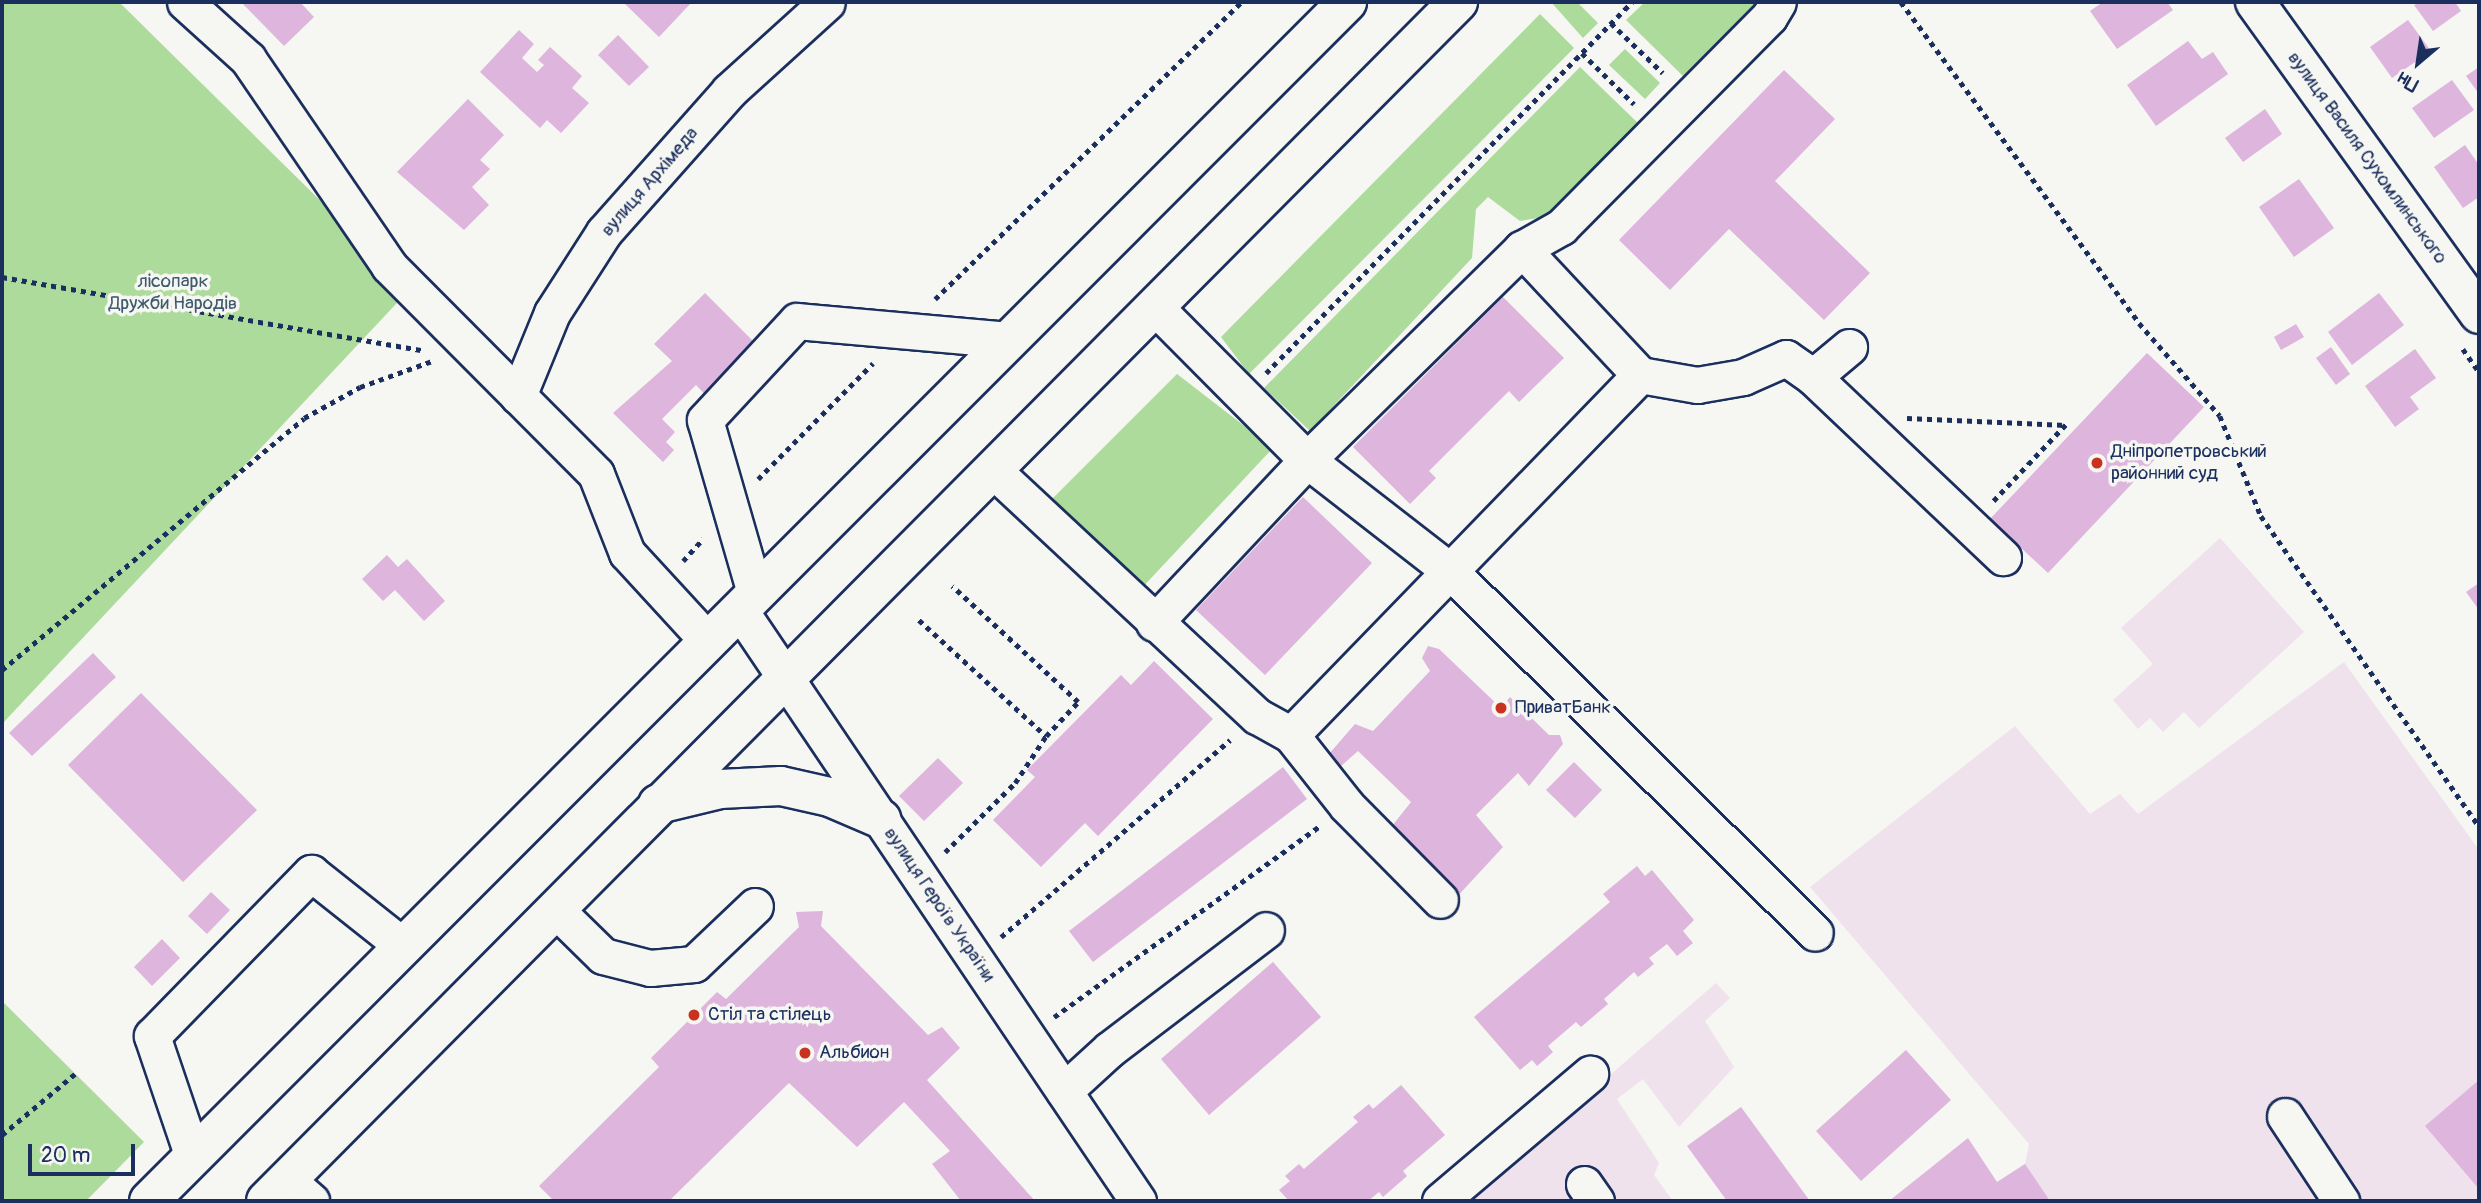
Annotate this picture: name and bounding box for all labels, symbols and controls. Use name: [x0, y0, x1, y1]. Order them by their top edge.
north arrow: [2383, 28, 2453, 98]
street label: вулиця Василя Сухомлинського: [2282, 47, 2452, 269]
text: Пн: [2393, 66, 2423, 97]
street label: вулиця Архімеда: [596, 123, 704, 241]
park label: лісопарк Дружби Народів: [109, 271, 237, 315]
place label: Дніпропетровський районний суд: [2111, 441, 2267, 485]
marker: Дніпропетровський районний суд: [2089, 455, 2105, 471]
place label: ПриватБанк: [1515, 697, 1611, 719]
marker: ПриватБанк: [1493, 700, 1509, 716]
street label: вулиця Героїв України: [879, 823, 999, 987]
place label: Стіл та стілець: [708, 1004, 831, 1026]
marker: Стіл та стілець: [686, 1007, 702, 1023]
place label: Альбион: [819, 1042, 889, 1064]
marker: Альбион: [797, 1045, 813, 1061]
scale bar: [32, 1130, 138, 1174]
text: 20 m: [41, 1142, 90, 1169]

